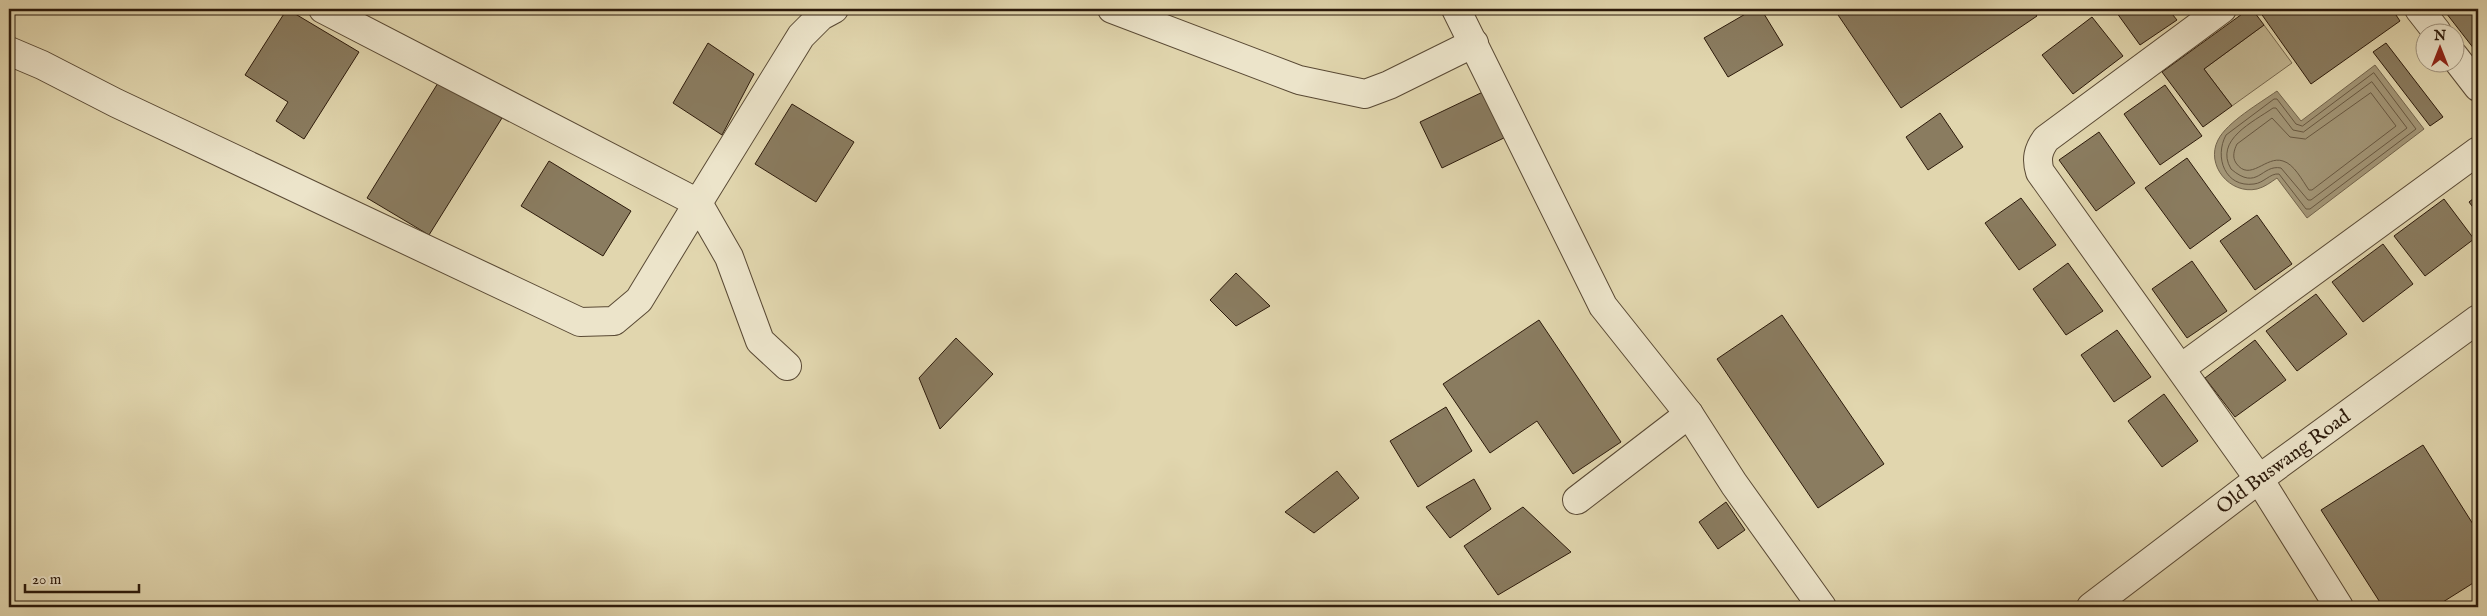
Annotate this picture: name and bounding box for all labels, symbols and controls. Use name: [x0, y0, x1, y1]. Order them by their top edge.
north arrow: [2414, 22, 2464, 72]
text: N: [2433, 27, 2446, 45]
street label: Old Buswang Road: [2211, 404, 2356, 520]
scale bar: [25, 561, 139, 593]
text: 20 m: [32, 570, 62, 589]

